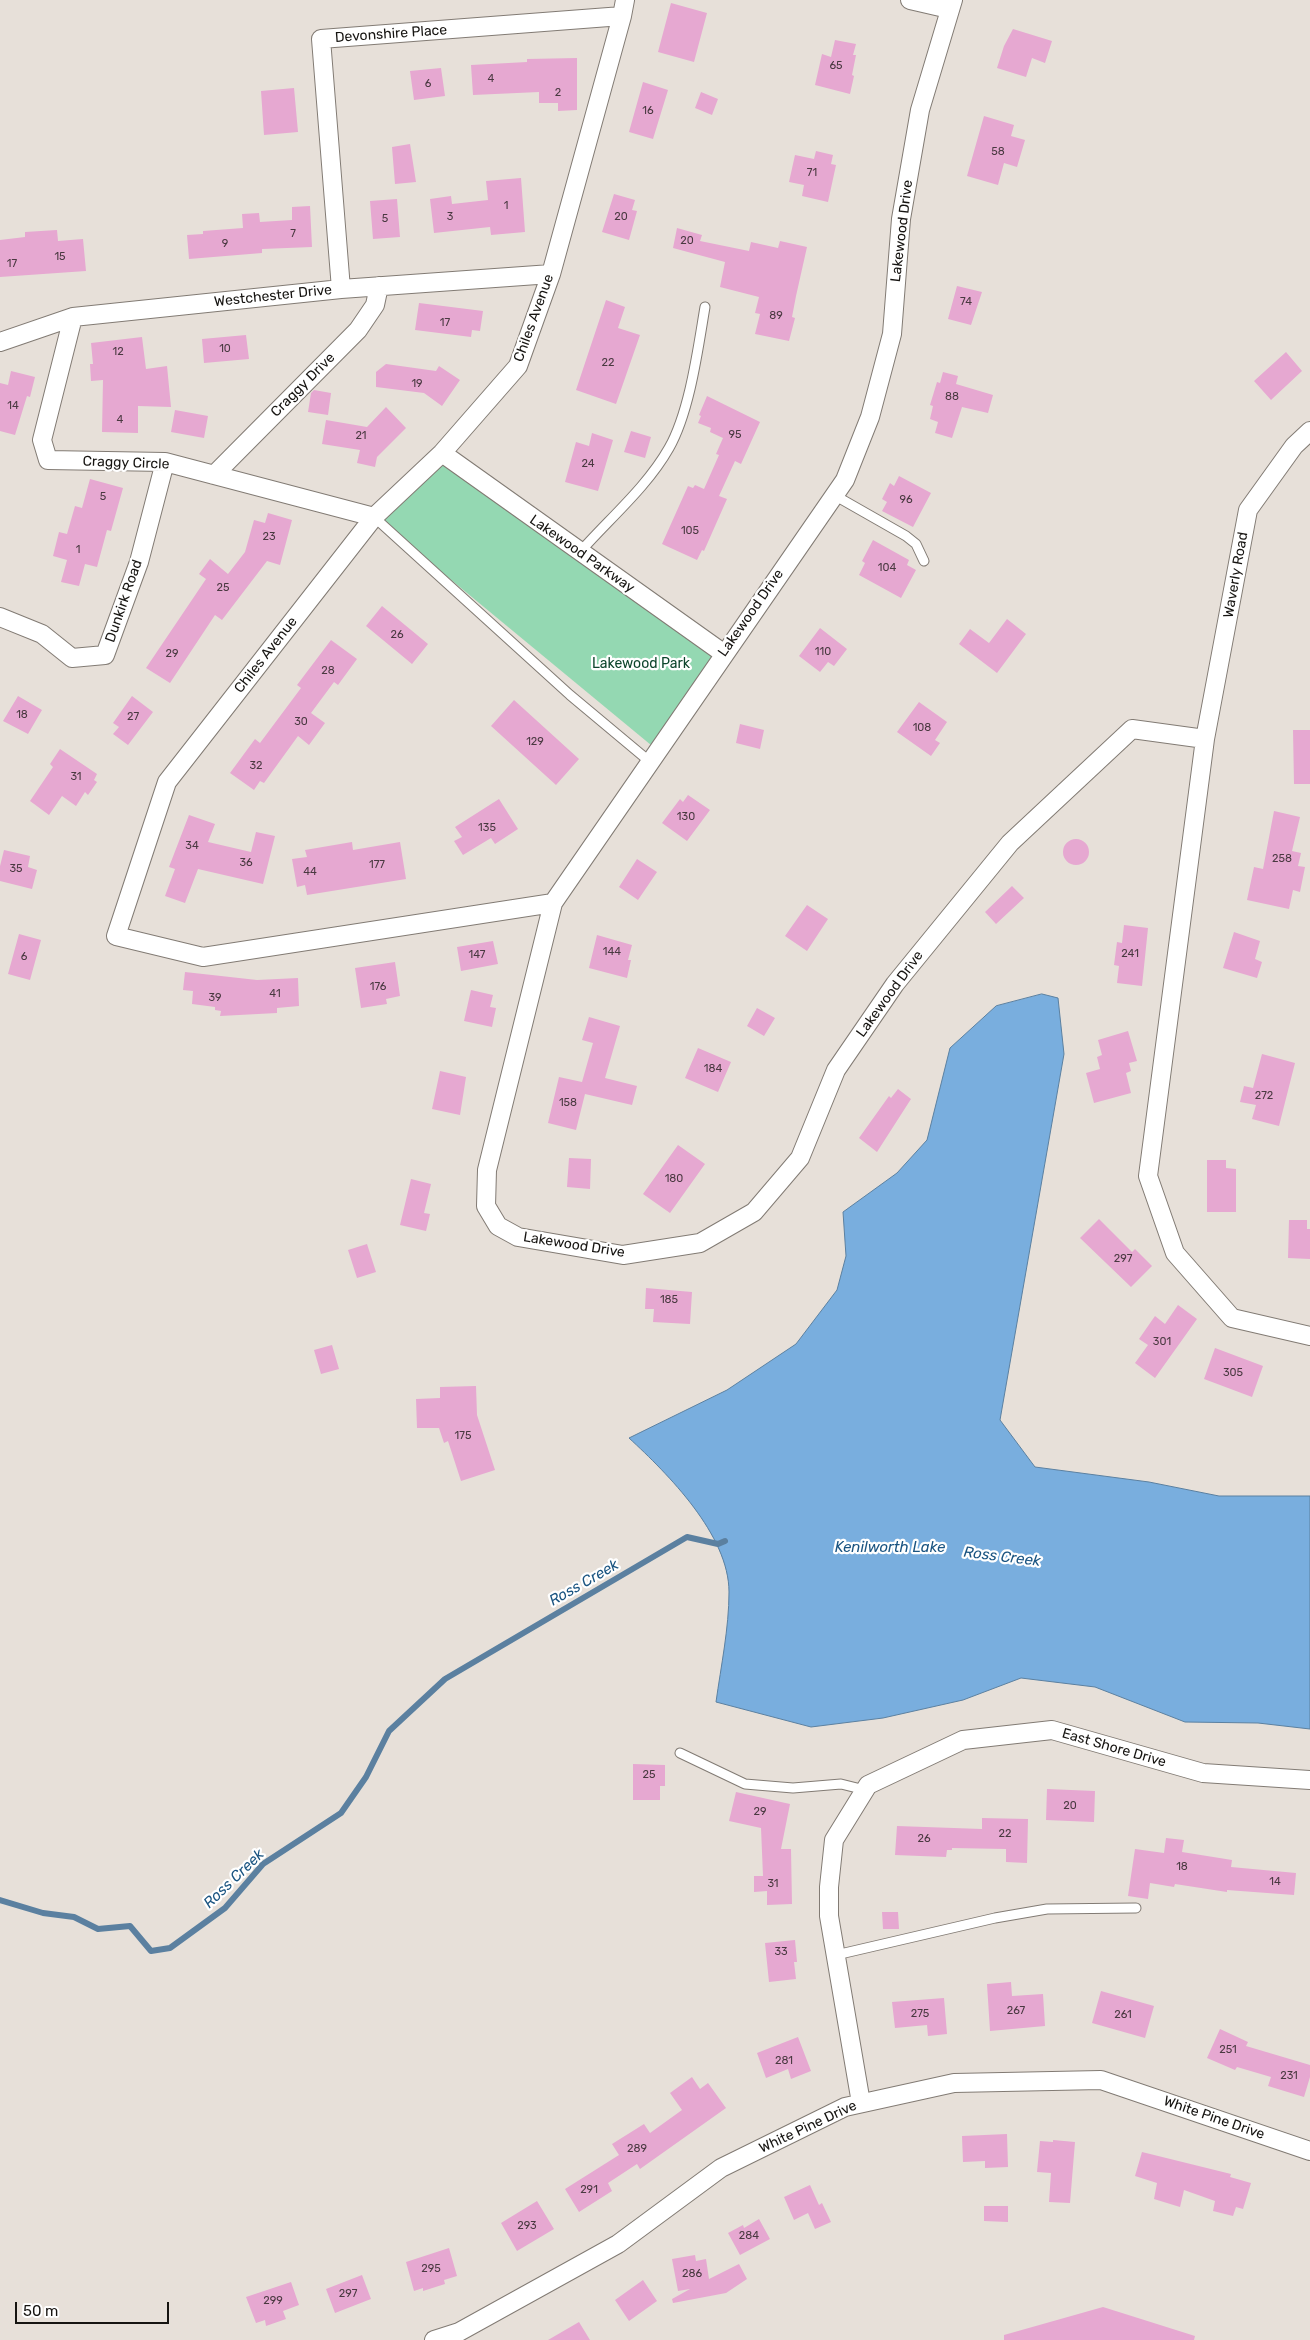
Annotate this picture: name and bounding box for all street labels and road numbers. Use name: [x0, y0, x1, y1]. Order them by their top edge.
street label: Devonshire Place: [334, 22, 448, 46]
street label: Lakewood Drive: [887, 179, 917, 283]
street label: Chiles Avenue: [510, 272, 558, 364]
street label: Westchester Drive: [213, 281, 333, 311]
street label: Craggy Drive: [267, 349, 339, 421]
street label: Craggy Circle: [82, 453, 170, 473]
street label: Lakewood Parkway: [526, 511, 638, 597]
street label: Waverly Road: [1220, 531, 1252, 619]
street label: Dunkirk Road: [102, 557, 146, 645]
street label: Lakewood Drive: [715, 566, 787, 660]
street label: Chiles Avenue: [231, 614, 301, 696]
street label: Lakewood Drive: [853, 948, 927, 1040]
street label: Lakewood Drive: [522, 1229, 626, 1261]
street label: East Shore Drive: [1060, 1725, 1168, 1771]
street label: White Pine Drive: [1161, 2093, 1267, 2143]
street label: White Pine Drive: [757, 2097, 859, 2157]

